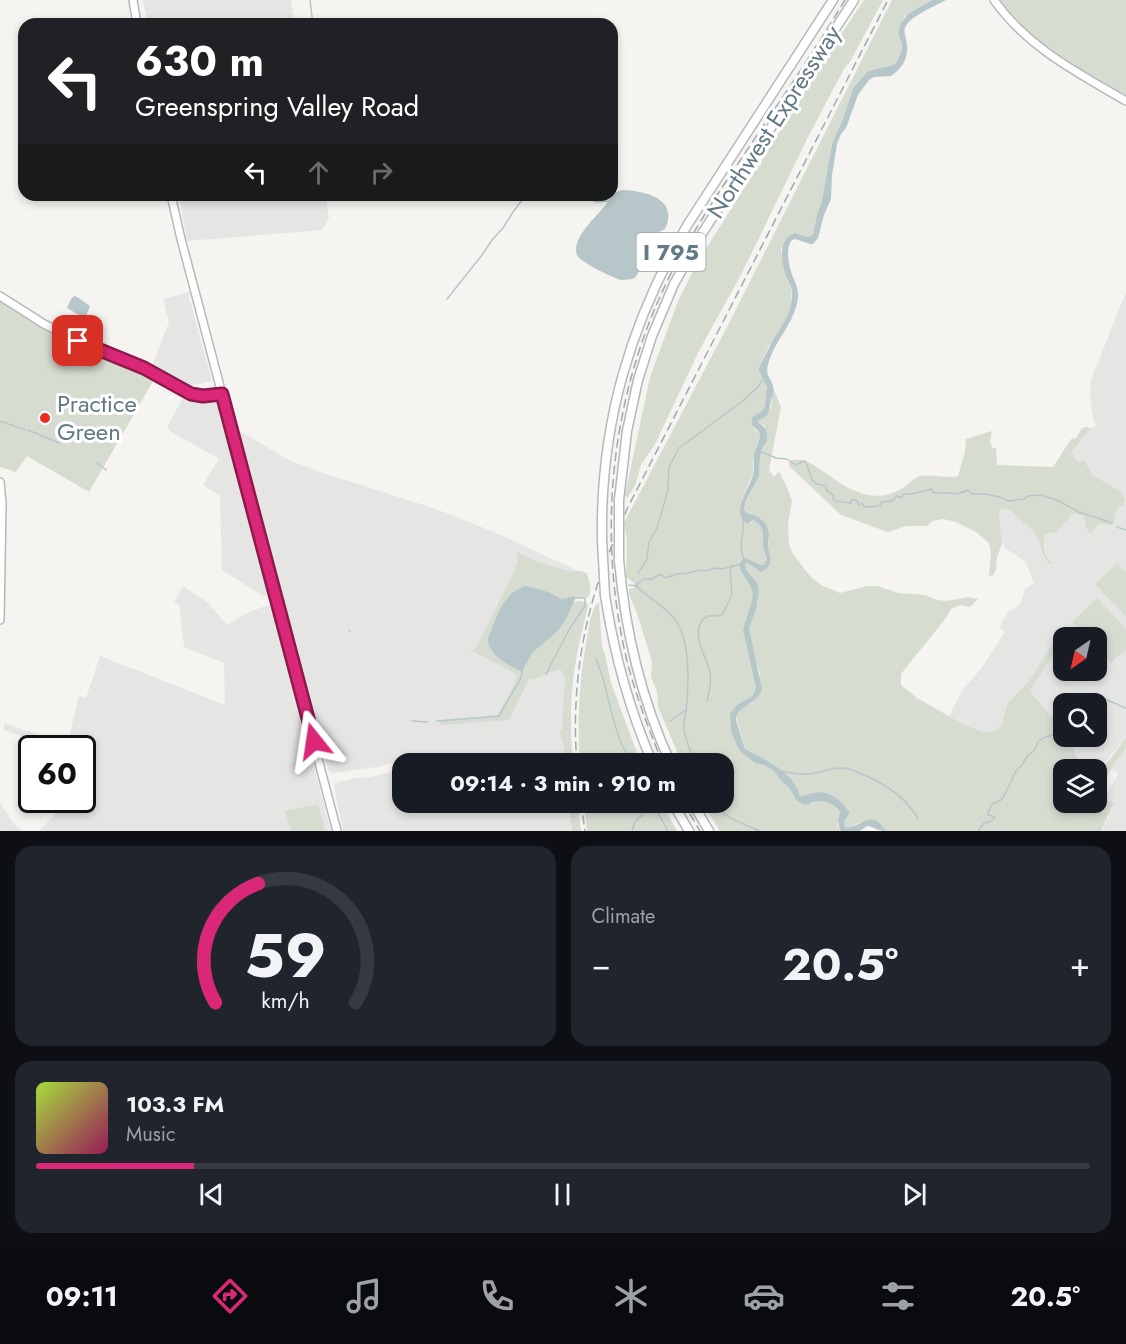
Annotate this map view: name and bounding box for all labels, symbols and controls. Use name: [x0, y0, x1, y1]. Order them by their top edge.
street label: Northwest Expressway: [698, 18, 849, 225]
text: 630 m: [135, 31, 264, 92]
icon: left: [36, 42, 114, 120]
text: Greenspring Valley Road: [135, 87, 419, 126]
icon: left: [239, 156, 272, 189]
icon: ahead: [302, 156, 335, 189]
icon: right: [365, 156, 398, 189]
road number: I 795: [636, 233, 706, 271]
pin: [52, 315, 103, 366]
icon: arrive: [61, 324, 94, 357]
place label: Practice Green: [57, 386, 137, 449]
marker: Practice Green: [38, 411, 52, 425]
north arrow: [1053, 627, 1107, 681]
map controls: [1053, 627, 1107, 813]
button: search: [1053, 693, 1107, 747]
position arrow: [282, 709, 346, 773]
speed limit sign: 60: [18, 735, 96, 813]
button: layers: [1053, 759, 1107, 813]
text: 09:14 · 3 min · 910 m: [450, 767, 676, 799]
text: Climate: [592, 902, 655, 931]
text: 59: [244, 910, 326, 1000]
text: 20.5°: [782, 932, 898, 997]
text: −: [592, 941, 611, 988]
text: +: [1070, 941, 1090, 988]
text: km/h: [261, 985, 309, 1016]
text: 103.3 FM: [126, 1088, 224, 1120]
text: Music: [126, 1120, 176, 1149]
icon: previous: [195, 1178, 228, 1211]
icon: pause: [546, 1178, 579, 1211]
icon: next: [898, 1178, 931, 1211]
icon: directions: [209, 1275, 251, 1317]
icon: music: [343, 1275, 385, 1317]
icon: phone: [476, 1275, 518, 1317]
icon: climate: [610, 1275, 652, 1317]
icon: car: [743, 1275, 785, 1317]
icon: filters: [877, 1275, 919, 1317]
text: 09:11: [46, 1277, 118, 1316]
text: 20.5°: [1010, 1277, 1080, 1316]

